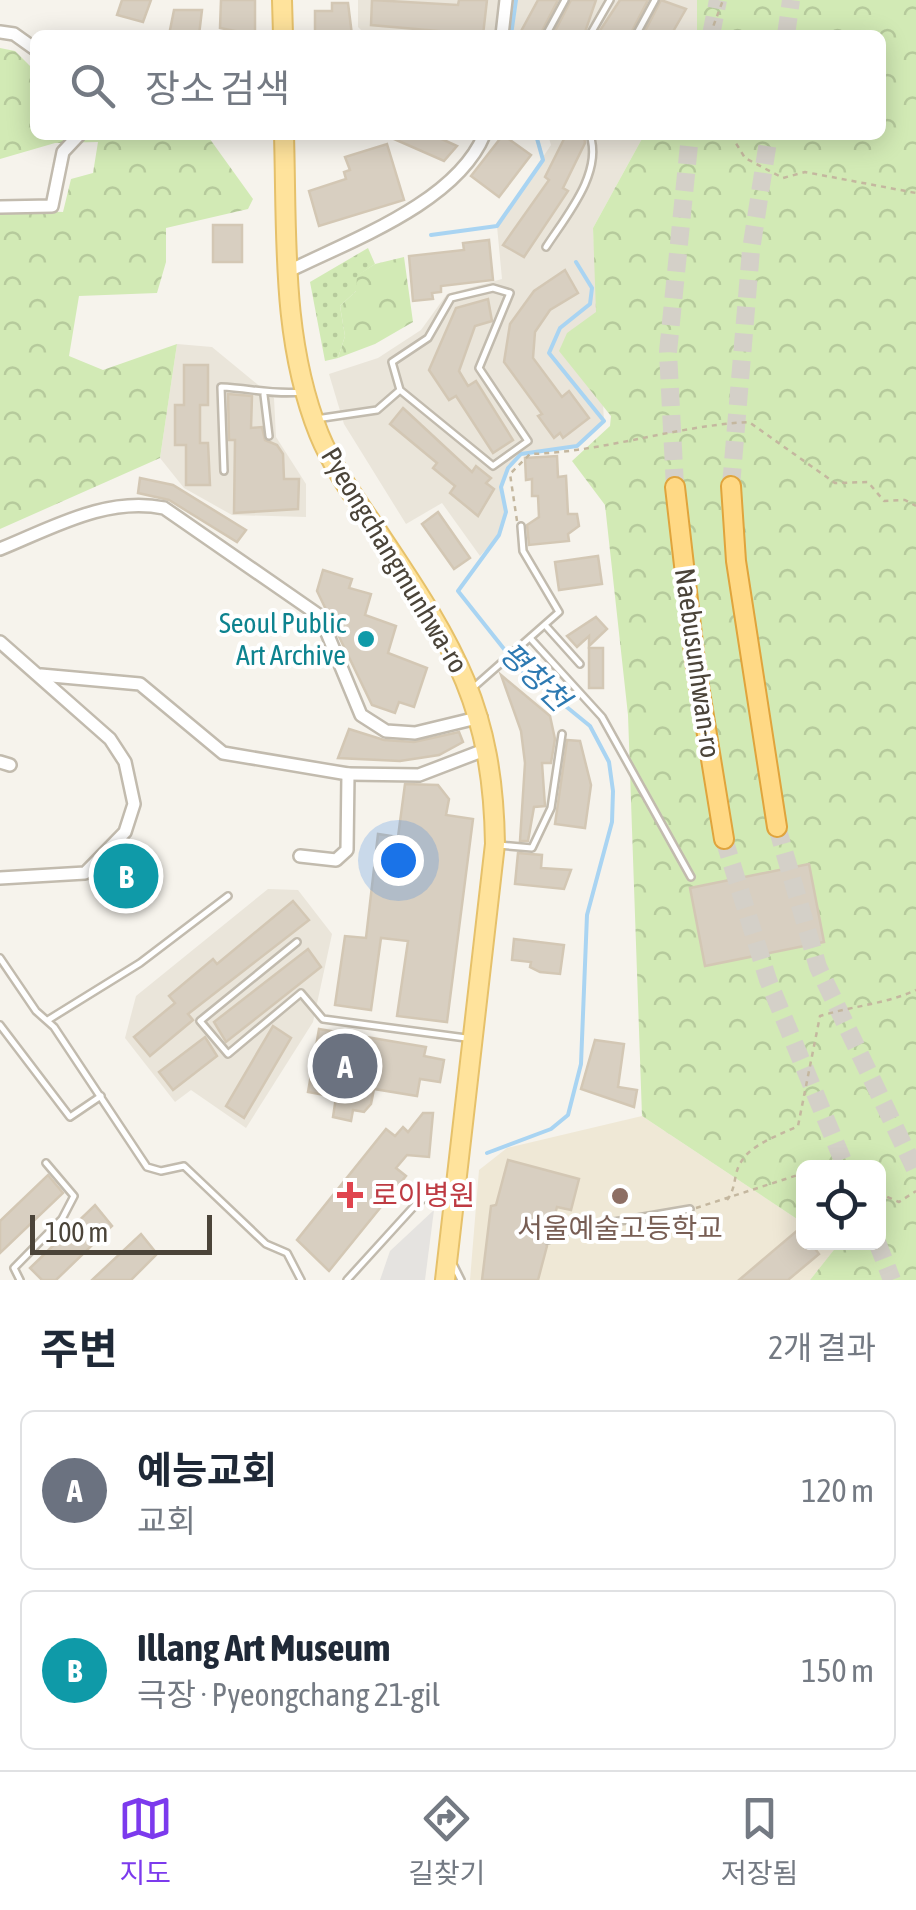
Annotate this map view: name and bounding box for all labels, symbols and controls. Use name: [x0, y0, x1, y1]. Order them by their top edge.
search box: [30, 30, 886, 140]
icon: search: [65, 58, 120, 113]
text: 장소 검색: [145, 67, 290, 110]
street label: Pyeongchangmunhwa-ro: [315, 442, 475, 678]
street label: Naebusunhwan-ro: [669, 566, 727, 760]
place label: Seoul Public Art Archive: [219, 607, 347, 671]
marker: Seoul Public Art Archive: [355, 628, 377, 650]
water label: 평창천: [493, 635, 579, 719]
your location: [373, 835, 424, 886]
pin: B: [94, 838, 158, 914]
pin: A: [312, 1028, 378, 1104]
map controls: [796, 1160, 886, 1250]
button: locate: [796, 1160, 886, 1250]
place label: 로이병원: [372, 1179, 475, 1211]
marker: 로이병원: [337, 1182, 363, 1208]
marker: 서울예술고등학교: [609, 1185, 631, 1207]
scale bar: [30, 1210, 212, 1254]
place label: 서울예술고등학교: [517, 1212, 723, 1244]
text: 100 m: [45, 1216, 108, 1248]
text: 주변: [40, 1325, 117, 1373]
text: 2개 결과: [768, 1329, 876, 1366]
text: 예능교회: [137, 1449, 277, 1492]
text: A: [67, 1472, 82, 1509]
text: 120 m: [801, 1472, 874, 1509]
text: 교회: [137, 1502, 196, 1539]
text: Illang Art Museum: [137, 1626, 390, 1669]
text: B: [67, 1652, 82, 1689]
text: 150 m: [801, 1652, 874, 1689]
text: 극장 · Pyeongchang 21-gil: [137, 1676, 440, 1713]
tab: 지도: [118, 1791, 173, 1891]
tab: 길찾기: [408, 1791, 485, 1891]
tab: 저장됨: [721, 1791, 798, 1891]

